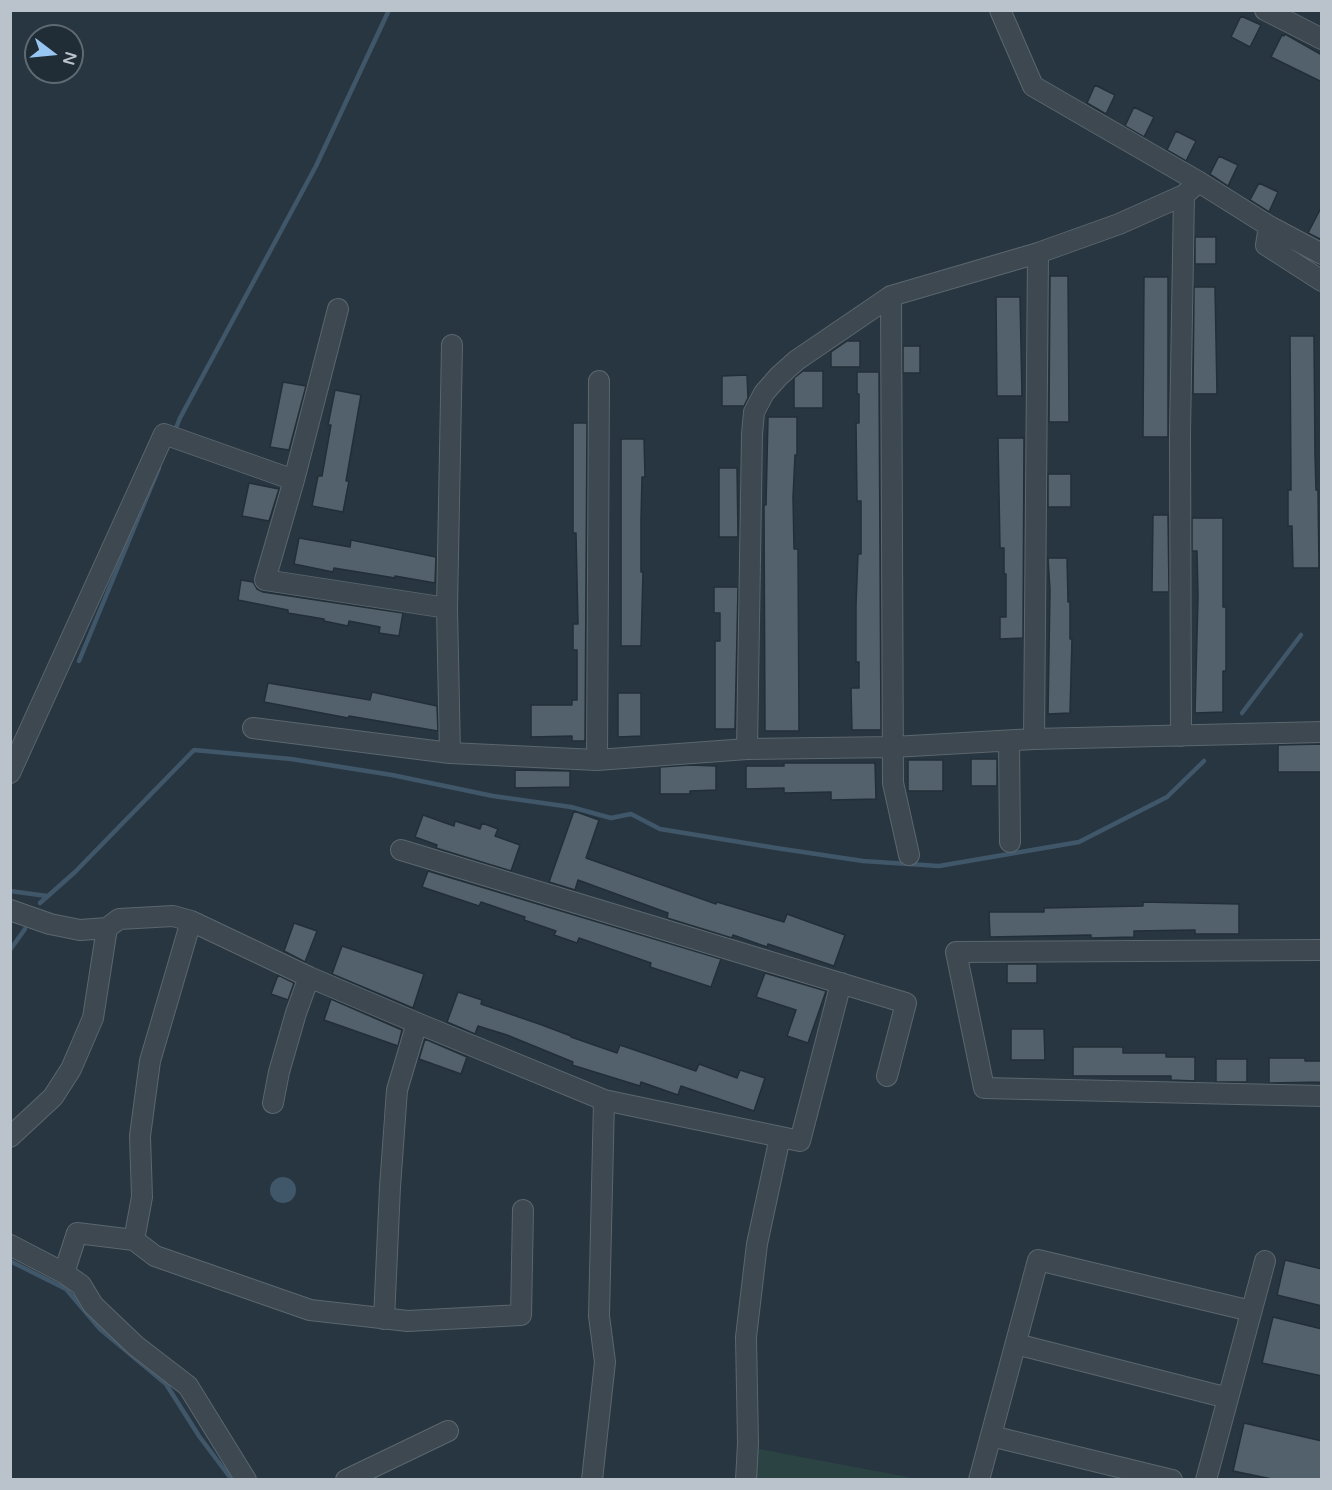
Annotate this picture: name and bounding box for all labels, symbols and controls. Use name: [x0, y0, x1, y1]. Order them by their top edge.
north arrow: [24, 24, 84, 84]
text: N: [58, 49, 81, 67]

